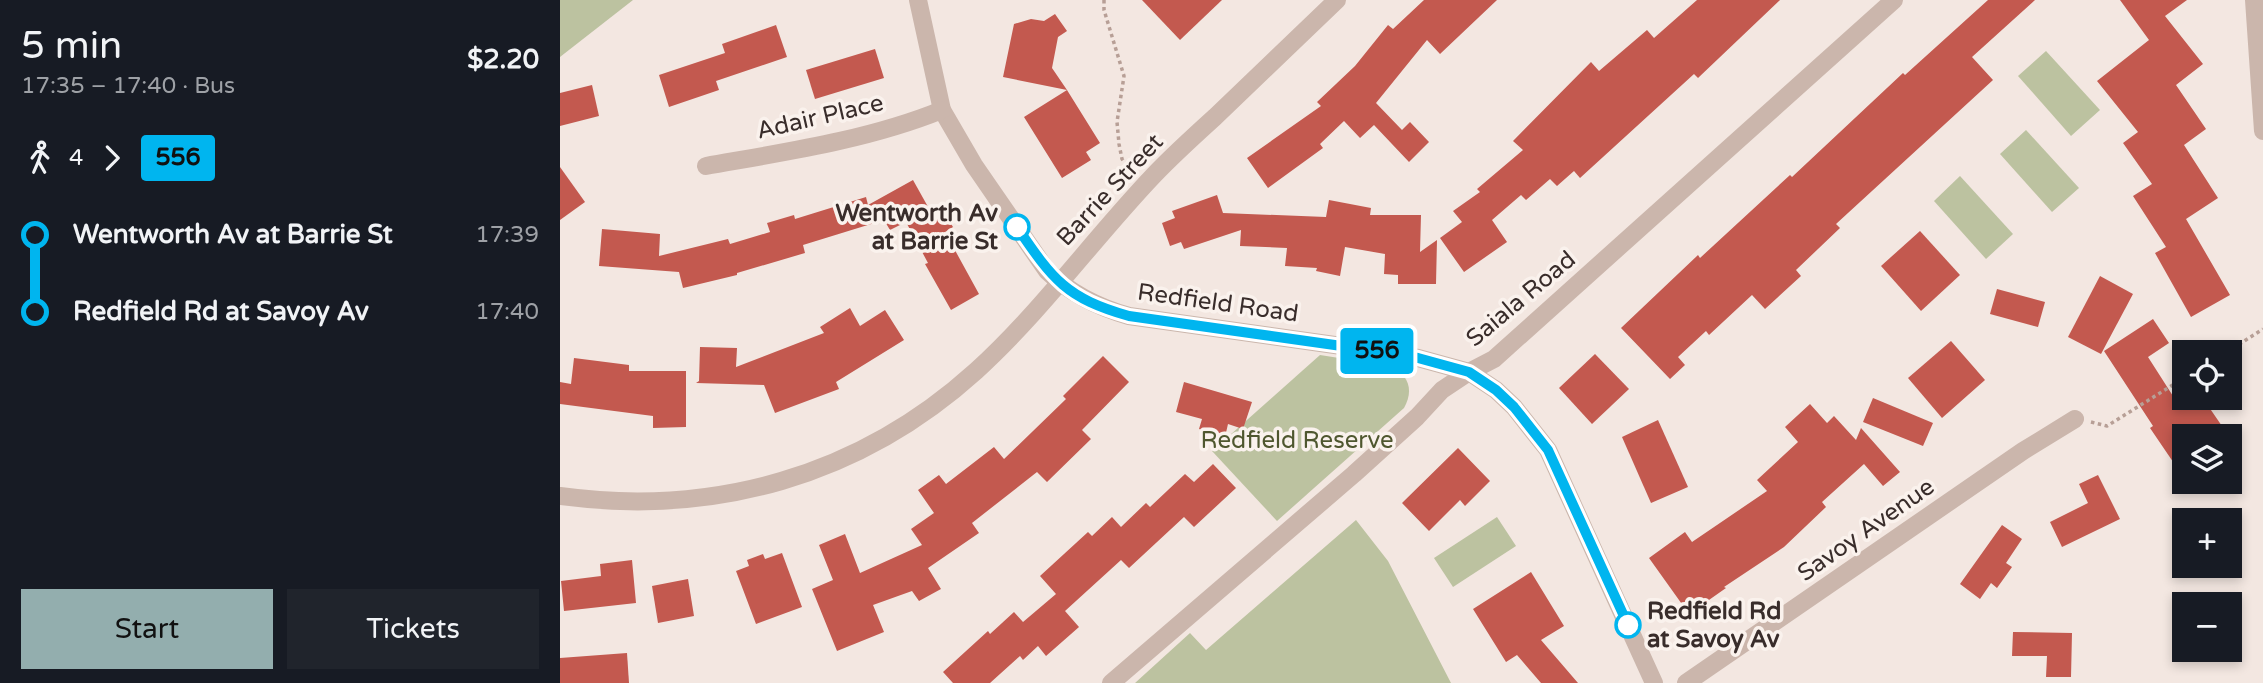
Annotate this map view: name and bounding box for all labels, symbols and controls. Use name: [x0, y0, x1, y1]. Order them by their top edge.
text: 5 min: [21, 23, 122, 69]
text: $2.20: [467, 44, 539, 75]
text: 17:35 – 17:40 · Bus: [21, 72, 235, 100]
street label: Adair Place: [754, 88, 886, 146]
street label: Barrie Street: [1051, 128, 1169, 252]
icon: walk: [21, 139, 59, 177]
icon: forward: [93, 139, 131, 177]
text: 556: [155, 143, 201, 172]
text: 4: [69, 144, 83, 172]
place label: Wentworth Av at Barrie St: [835, 199, 999, 256]
marker: Wentworth Av at Barrie St: [1004, 214, 1030, 240]
text: Wentworth Av at Barrie St: [73, 219, 393, 250]
text: 17:39: [475, 221, 539, 249]
street label: Saiala Road: [1460, 245, 1582, 353]
street label: Redfield Road: [1136, 277, 1300, 329]
text: Redfield Rd at Savoy Av: [73, 296, 369, 327]
text: 17:40: [475, 298, 539, 326]
line badge: 556: [1337, 328, 1417, 374]
text: 556: [1354, 336, 1400, 365]
map controls: [2172, 340, 2242, 662]
button: locate: [2172, 340, 2242, 410]
button: layers: [2172, 424, 2242, 494]
park label: Redfield Reserve: [1200, 426, 1394, 455]
street label: Savoy Avenue: [1792, 472, 1940, 588]
button: +: [2172, 508, 2242, 578]
button: Start: [21, 589, 273, 669]
button: Tickets: [287, 589, 539, 669]
button: −: [2172, 592, 2242, 662]
place label: Redfield Rd at Savoy Av: [1647, 597, 1781, 654]
marker: Redfield Rd at Savoy Av: [1615, 612, 1641, 638]

